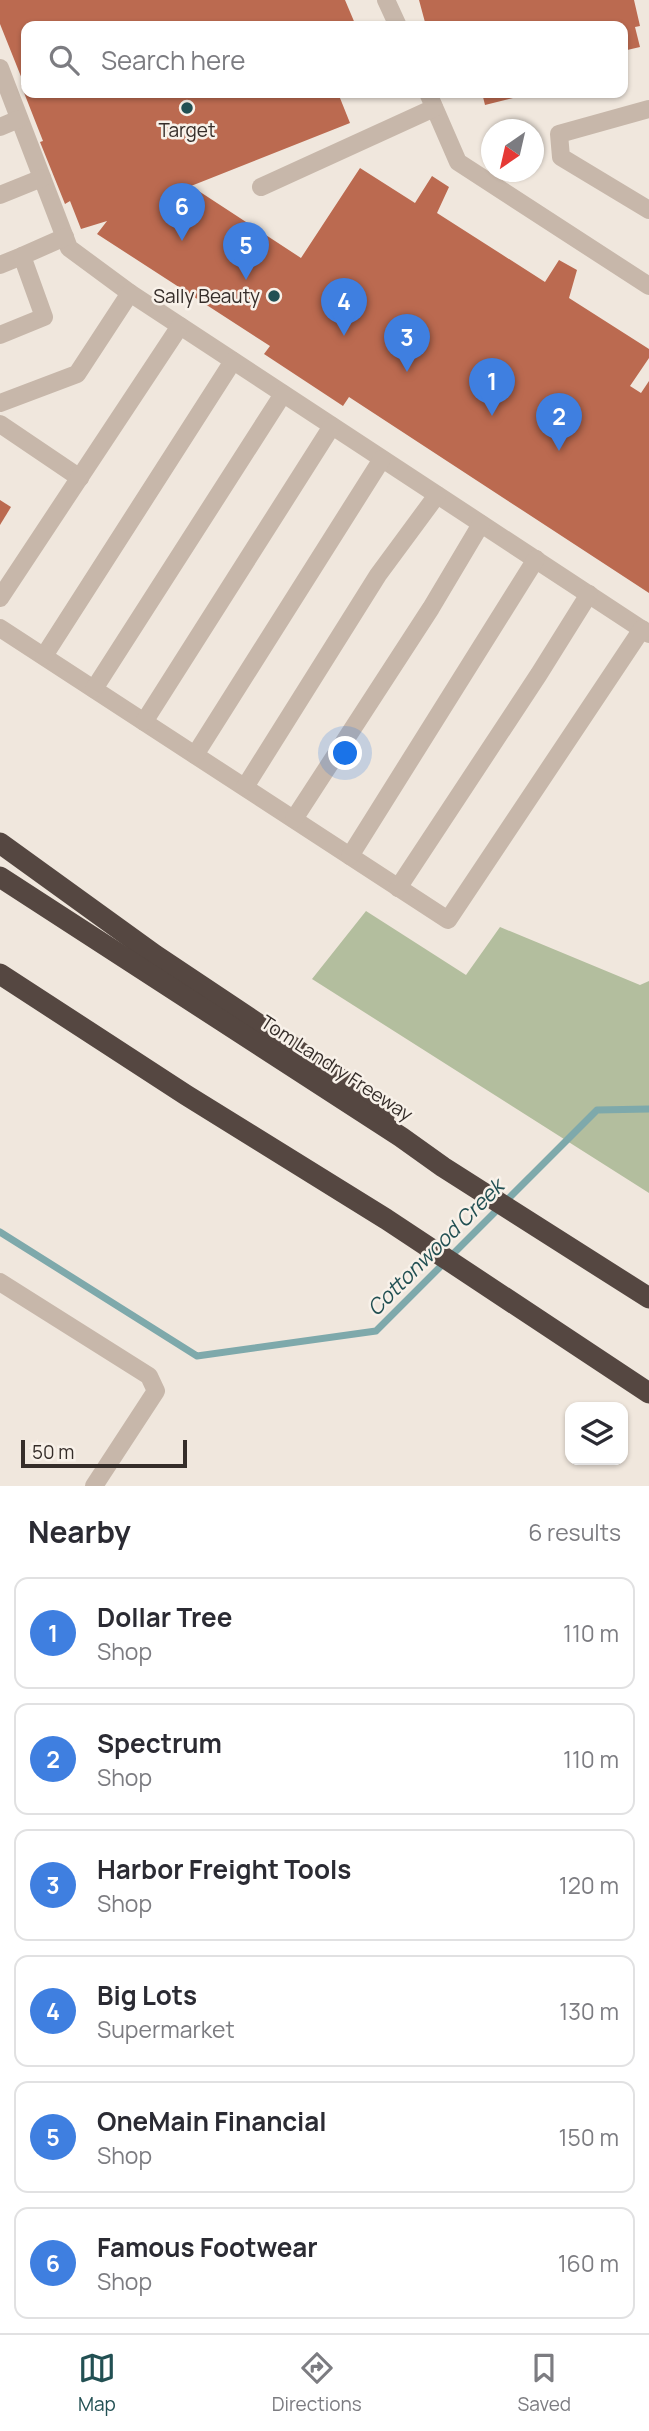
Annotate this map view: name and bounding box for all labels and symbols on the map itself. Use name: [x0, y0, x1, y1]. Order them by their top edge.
marker: Target: [179, 100, 195, 116]
place label: Target: [159, 117, 216, 143]
north arrow: [481, 119, 544, 182]
pin: 6: [159, 183, 205, 241]
pin: 5: [223, 222, 269, 280]
pin: 4: [321, 278, 367, 336]
place label: Sally Beauty: [153, 283, 260, 309]
marker: Sally Beauty: [266, 288, 282, 304]
pin: 3: [384, 314, 430, 372]
pin: 1: [469, 358, 515, 416]
pin: 2: [536, 393, 582, 451]
your location: [328, 736, 362, 770]
street label: Tom Landry Freeway: [256, 1009, 418, 1127]
water label: Cottonwood Creek: [361, 1171, 511, 1321]
scale bar: [21, 1437, 187, 1469]

